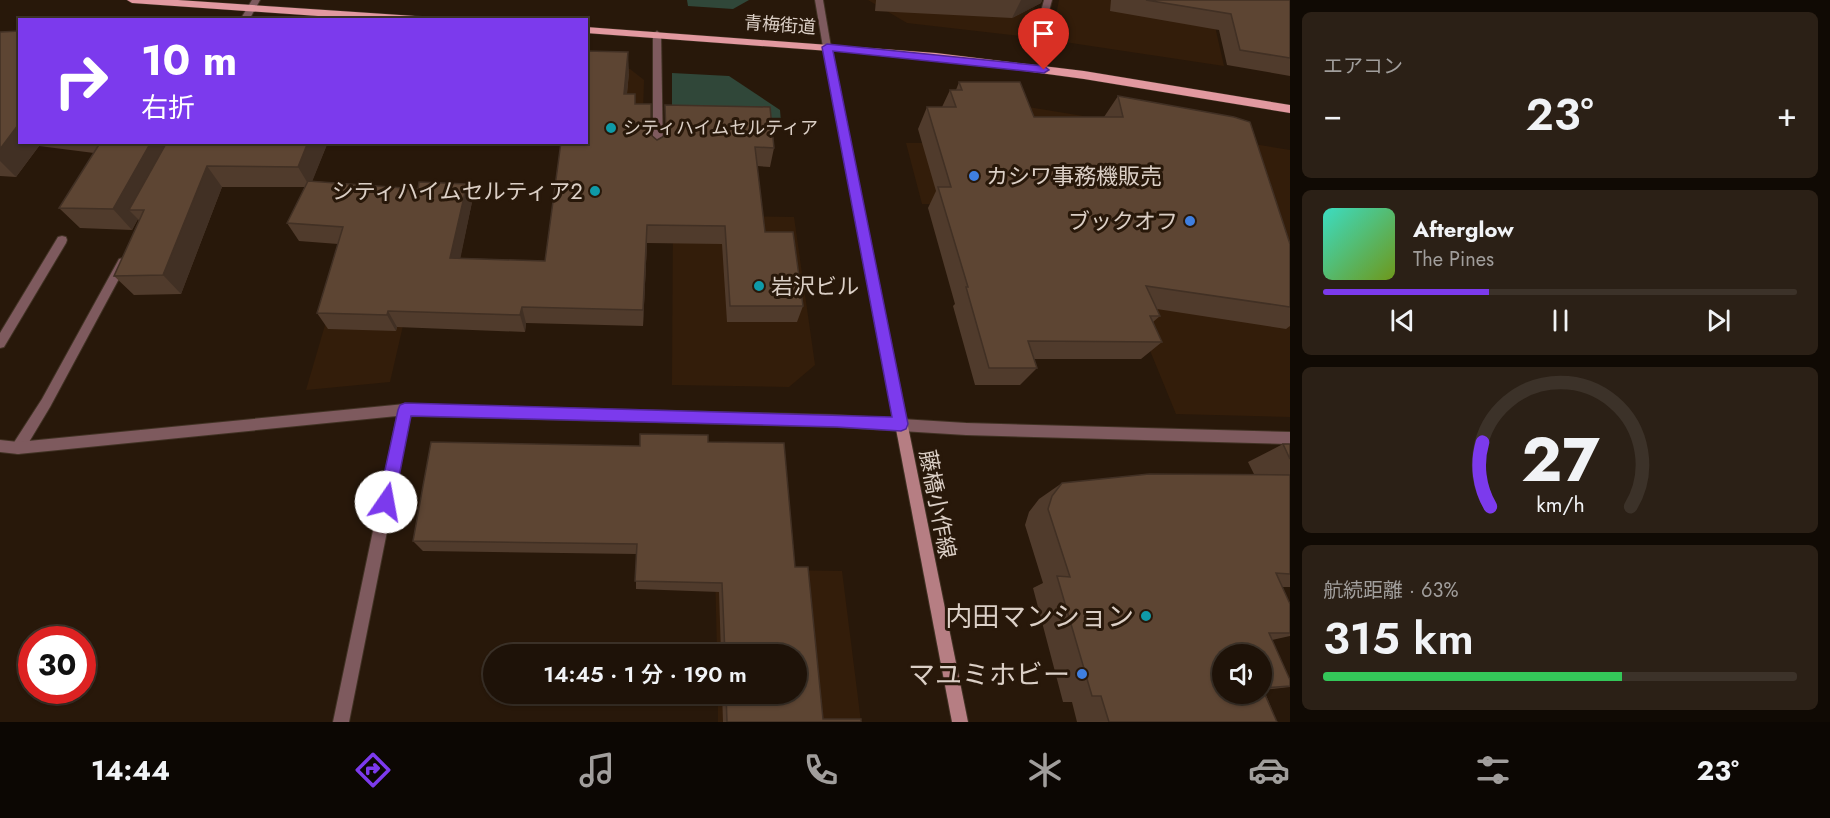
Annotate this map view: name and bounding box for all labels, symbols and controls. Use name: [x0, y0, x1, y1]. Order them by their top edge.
pin: [1018, 8, 1069, 70]
street label: 青梅街道: [743, 10, 817, 40]
icon: arrive: [1027, 17, 1060, 50]
text: 10 m: [141, 30, 237, 91]
icon: right: [42, 42, 120, 120]
text: エアコン: [1323, 52, 1403, 81]
text: 23°: [1525, 82, 1594, 147]
text: 右折: [141, 88, 195, 127]
text: −: [1323, 91, 1342, 138]
text: +: [1777, 91, 1797, 138]
place label: シティハイムセルティア: [623, 115, 818, 141]
marker: シティハイムセルティア: [604, 121, 618, 135]
place label: カシワ事務機販売: [986, 160, 1162, 192]
marker: カシワ事務機販売: [967, 169, 981, 183]
place label: シティハイムセルティア２: [332, 175, 583, 207]
marker: シティハイムセルティア２: [588, 184, 602, 198]
place label: ブックオフ: [1068, 205, 1178, 237]
text: Afterglow: [1413, 213, 1514, 245]
marker: ブックオフ: [1183, 214, 1197, 228]
text: The Pines: [1413, 245, 1494, 274]
place label: 岩沢ビル: [771, 270, 859, 302]
marker: 岩沢ビル: [752, 279, 766, 293]
icon: previous: [1386, 304, 1419, 337]
icon: pause: [1544, 304, 1577, 337]
icon: next: [1702, 304, 1735, 337]
text: 27: [1521, 414, 1600, 504]
street label: 藤橋小作線: [912, 447, 964, 561]
position arrow: [354, 470, 418, 534]
text: km/h: [1536, 489, 1584, 520]
text: 航続距離 · 63%: [1323, 576, 1458, 605]
place label: 内田マンション: [945, 597, 1134, 636]
text: 315 km: [1323, 606, 1474, 671]
marker: 内田マンション: [1139, 609, 1153, 623]
speed limit sign: 30: [18, 626, 96, 704]
map controls: [1212, 644, 1272, 704]
button: sound: [1212, 644, 1272, 704]
place label: マユミホビー: [908, 655, 1070, 694]
text: 14:45 · 1 分 · 190 m: [543, 658, 747, 690]
marker: マユミホビー: [1075, 667, 1089, 681]
icon: directions: [352, 749, 394, 791]
icon: music: [576, 749, 618, 791]
icon: phone: [800, 749, 842, 791]
icon: climate: [1024, 749, 1066, 791]
icon: car: [1248, 749, 1290, 791]
icon: filters: [1472, 749, 1514, 791]
text: 14:44: [91, 751, 170, 790]
text: 23°: [1696, 751, 1739, 790]

